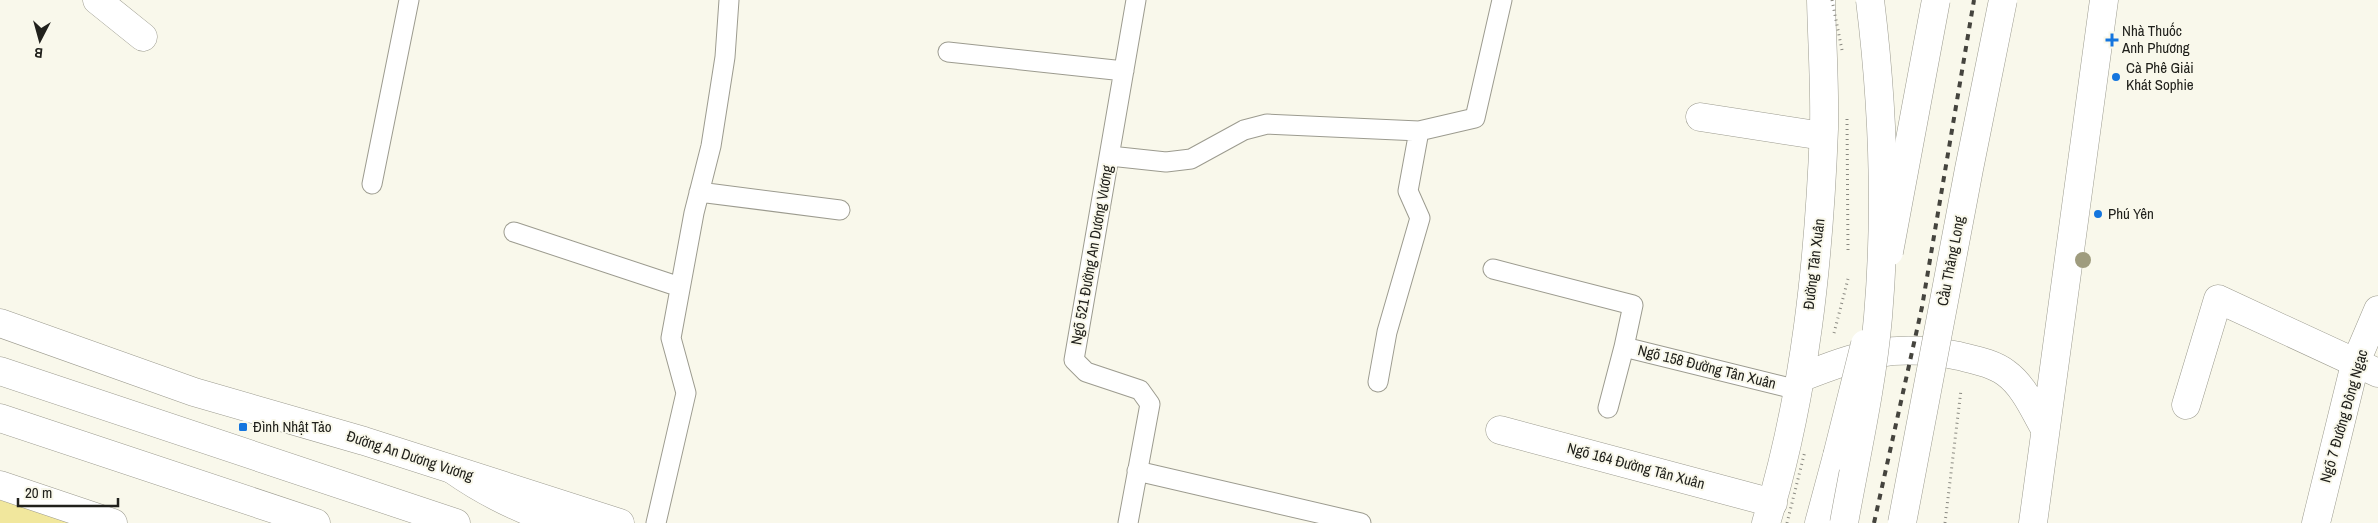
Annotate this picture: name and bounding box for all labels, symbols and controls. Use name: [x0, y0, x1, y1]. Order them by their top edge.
north arrow: [15, 15, 65, 65]
place label: Nhà Thuốc Anh Phương: [2121, 20, 2190, 58]
marker: Nhà Thuốc Anh Phương: [2106, 34, 2118, 46]
text: B: [34, 44, 44, 62]
place label: Cà Phê Giải Khát Sophie: [2126, 57, 2194, 95]
marker: Cà Phê Giải Khát Sophie: [2110, 71, 2122, 83]
street label: Ngõ 521 Đường An Dương Vương: [1065, 163, 1118, 346]
place label: Phú Yên: [2108, 203, 2154, 224]
marker: Phú Yên: [2092, 208, 2104, 220]
street label: Cầu Thăng Long: [1931, 214, 1970, 308]
street label: Đường Tân Xuân: [1797, 217, 1830, 311]
street label: Ngõ 158 Đường Tân Xuân: [1636, 339, 1778, 394]
street label: Ngõ 7 Đường Đông Ngạc: [2314, 347, 2373, 485]
place label: Đình Nhật Tảo: [253, 416, 332, 437]
marker: Đình Nhật Tảo: [237, 421, 249, 433]
street label: Đường An Dương Vương: [344, 425, 476, 486]
street label: Ngõ 164 Đường Tân Xuân: [1565, 437, 1707, 494]
scale bar: [18, 476, 118, 508]
text: 20 m: [25, 482, 52, 503]

